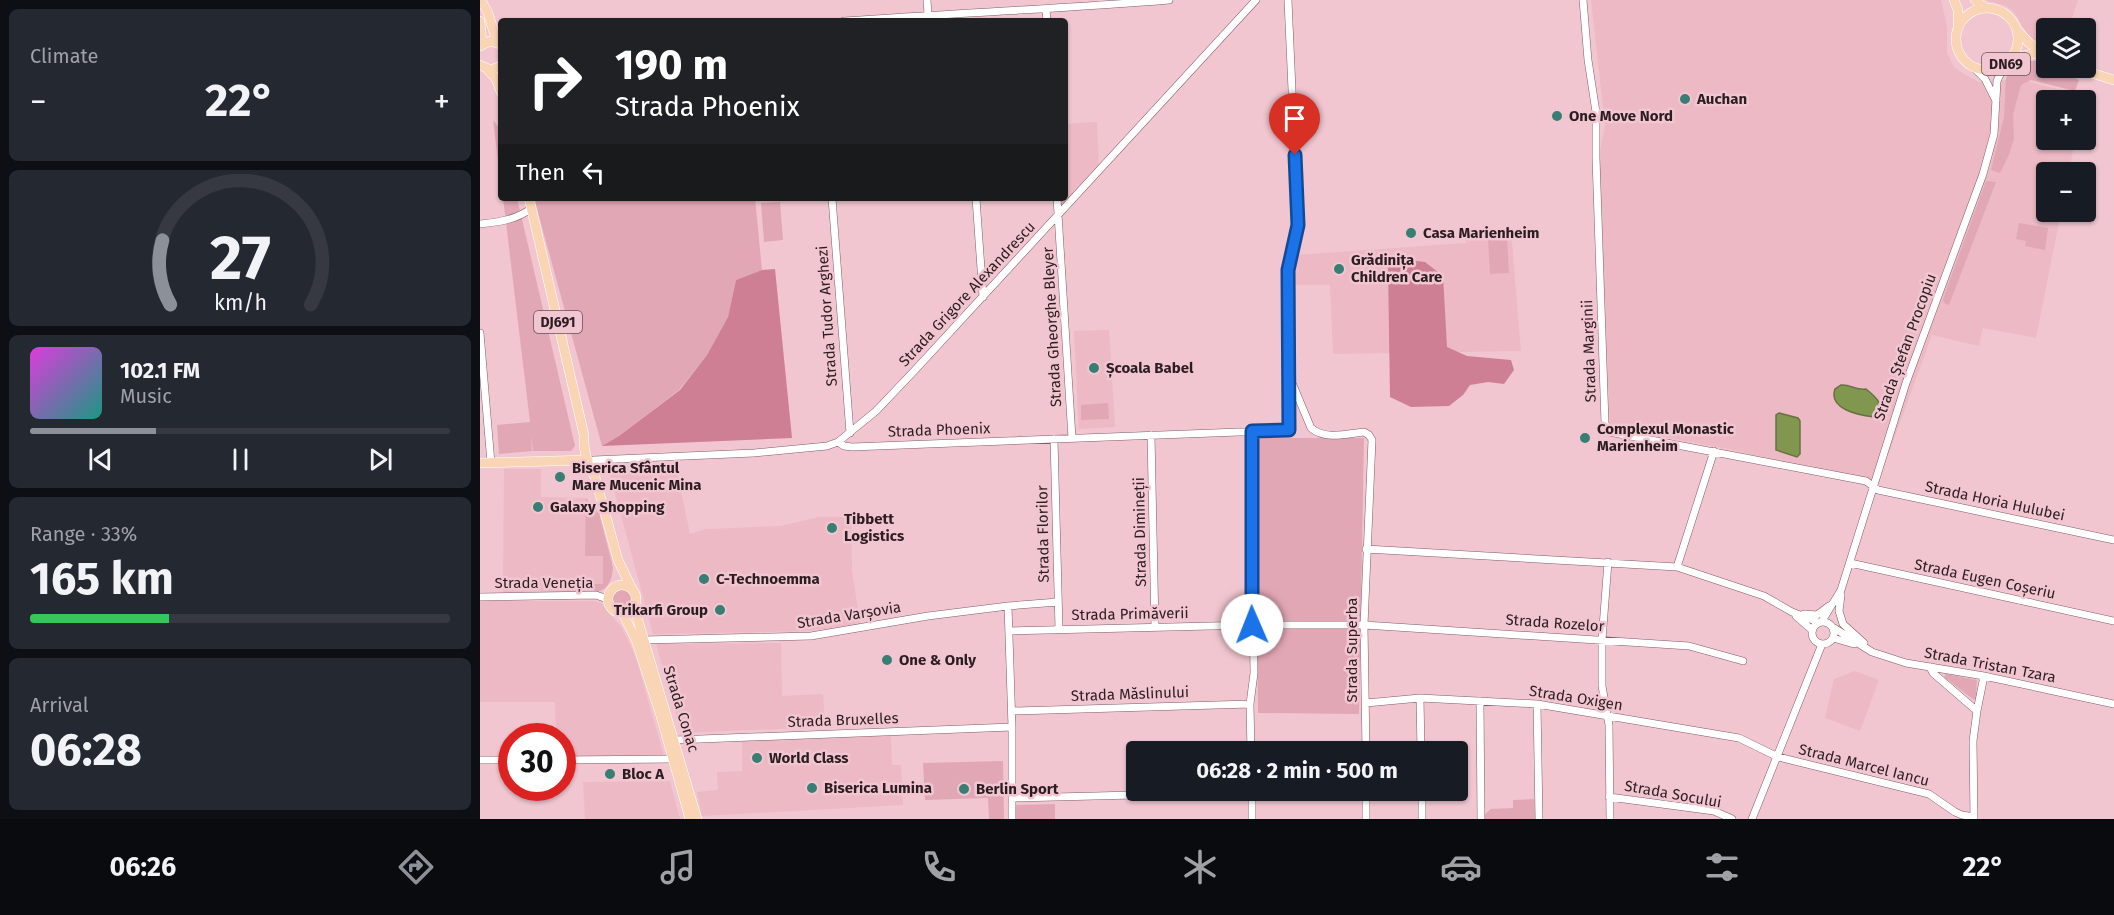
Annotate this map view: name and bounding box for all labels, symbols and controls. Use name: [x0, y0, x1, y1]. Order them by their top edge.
map controls: [2036, 18, 2096, 222]
button: layers: [2036, 18, 2096, 78]
text: 190 m: [615, 40, 728, 90]
icon: right: [516, 42, 594, 120]
text: Climate: [30, 44, 98, 68]
road number: DN69: [1982, 53, 2030, 75]
text: 22°: [205, 74, 275, 128]
text: −: [30, 82, 47, 122]
text: +: [434, 82, 450, 122]
place label: Auchan: [1696, 90, 1747, 108]
button: +: [2036, 90, 2096, 150]
text: Strada Phoenix: [615, 91, 800, 123]
marker: Auchan: [1678, 92, 1692, 106]
pin: [1269, 93, 1320, 155]
icon: arrive: [1278, 102, 1311, 135]
place label: One Move Nord: [1569, 107, 1673, 125]
marker: One Move Nord: [1550, 109, 1564, 123]
icon: left: [577, 156, 610, 189]
text: Then: [516, 159, 565, 186]
button: −: [2036, 162, 2096, 222]
street label: Strada Grigore Alexandrescu: [895, 218, 1039, 370]
text: 27: [210, 221, 270, 296]
place label: Casa Marienheim: [1423, 224, 1539, 242]
marker: Casa Marienheim: [1404, 226, 1418, 240]
street label: Strada Tudor Arghezi: [813, 245, 841, 387]
street label: Strada Gheorghe Bleyer: [1039, 246, 1065, 408]
place label: Grădinița Children Care: [1351, 251, 1442, 286]
marker: Grădinița Children Care: [1332, 262, 1346, 276]
street label: Strada Ștefan Procopiu: [1870, 271, 1941, 423]
text: km/h: [213, 291, 267, 317]
street label: Strada Marginii: [1578, 299, 1600, 403]
road number: DJ691: [534, 311, 582, 333]
text: 102.1 FM: [120, 357, 200, 384]
place label: Școala Babel: [1106, 359, 1194, 378]
marker: Școala Babel: [1087, 361, 1101, 375]
text: Music: [120, 384, 172, 408]
street label: Strada Phoenix: [887, 419, 991, 441]
place label: Complexul Monastic Marienheim: [1597, 420, 1735, 455]
marker: Complexul Monastic Marienheim: [1578, 431, 1592, 445]
icon: previous: [84, 443, 117, 476]
icon: pause: [224, 443, 257, 476]
icon: next: [364, 443, 397, 476]
place label: Biserica Sfântul Mare Mucenic Mina: [572, 459, 701, 494]
marker: Biserica Sfântul Mare Mucenic Mina: [553, 470, 567, 484]
street label: Strada Dimineții: [1130, 477, 1151, 587]
street label: Strada Horia Hulubei: [1923, 477, 2067, 525]
street label: Strada Florilor: [1033, 485, 1053, 583]
place label: Galaxy Shopping: [550, 498, 665, 516]
marker: Galaxy Shopping: [531, 500, 545, 514]
place label: Tibbett Logistics: [844, 510, 904, 545]
marker: Tibbett Logistics: [825, 521, 839, 535]
text: Range · 33%: [30, 522, 137, 546]
text: 165 km: [30, 552, 174, 606]
street label: Strada Eugen Coșeriu: [1913, 555, 2057, 604]
place label: C-Technoemma: [716, 570, 820, 588]
marker: C-Technoemma: [697, 572, 711, 586]
street label: Strada Veneția: [494, 574, 594, 593]
position arrow: [1220, 593, 1284, 657]
street label: Strada Varșovia: [796, 598, 902, 633]
street label: Strada Superba: [1343, 598, 1361, 702]
place label: Trikarfi Group: [614, 601, 708, 619]
marker: Trikarfi Group: [713, 603, 727, 617]
street label: Strada Primăverii: [1071, 604, 1189, 624]
street label: Strada Rozelor: [1505, 611, 1605, 635]
street label: Strada Tristan Tzara: [1923, 643, 2057, 687]
place label: One & Only: [899, 651, 976, 669]
marker: One & Only: [880, 653, 894, 667]
street label: Strada Conac: [659, 664, 703, 754]
street label: Strada Oxigen: [1528, 682, 1624, 714]
street label: Strada Măslinului: [1071, 683, 1189, 705]
text: Arrival: [30, 693, 89, 717]
street label: Strada Bruxelles: [787, 709, 899, 731]
text: 06:28: [30, 723, 142, 777]
speed limit sign: 30: [498, 723, 576, 801]
street label: Strada Marcel Iancu: [1797, 740, 1931, 790]
place label: World Class: [769, 749, 849, 767]
marker: World Class: [750, 751, 764, 765]
text: 06:28 · 2 min · 500 m: [1196, 757, 1398, 784]
place label: Bloc A: [622, 765, 665, 783]
marker: Bloc A: [603, 767, 617, 781]
street label: Strada Socului: [1623, 777, 1723, 811]
place label: Biserica Lumina: [824, 779, 932, 797]
place label: Berlin Sport: [976, 780, 1059, 798]
marker: Biserica Lumina: [805, 781, 819, 795]
marker: Berlin Sport: [957, 782, 971, 796]
icon: directions: [395, 846, 437, 888]
icon: music: [657, 846, 699, 888]
icon: phone: [918, 846, 960, 888]
icon: climate: [1179, 846, 1221, 888]
icon: car: [1440, 846, 1482, 888]
icon: filters: [1701, 846, 1743, 888]
text: 06:26: [110, 851, 176, 883]
text: 22°: [1962, 851, 2004, 883]

